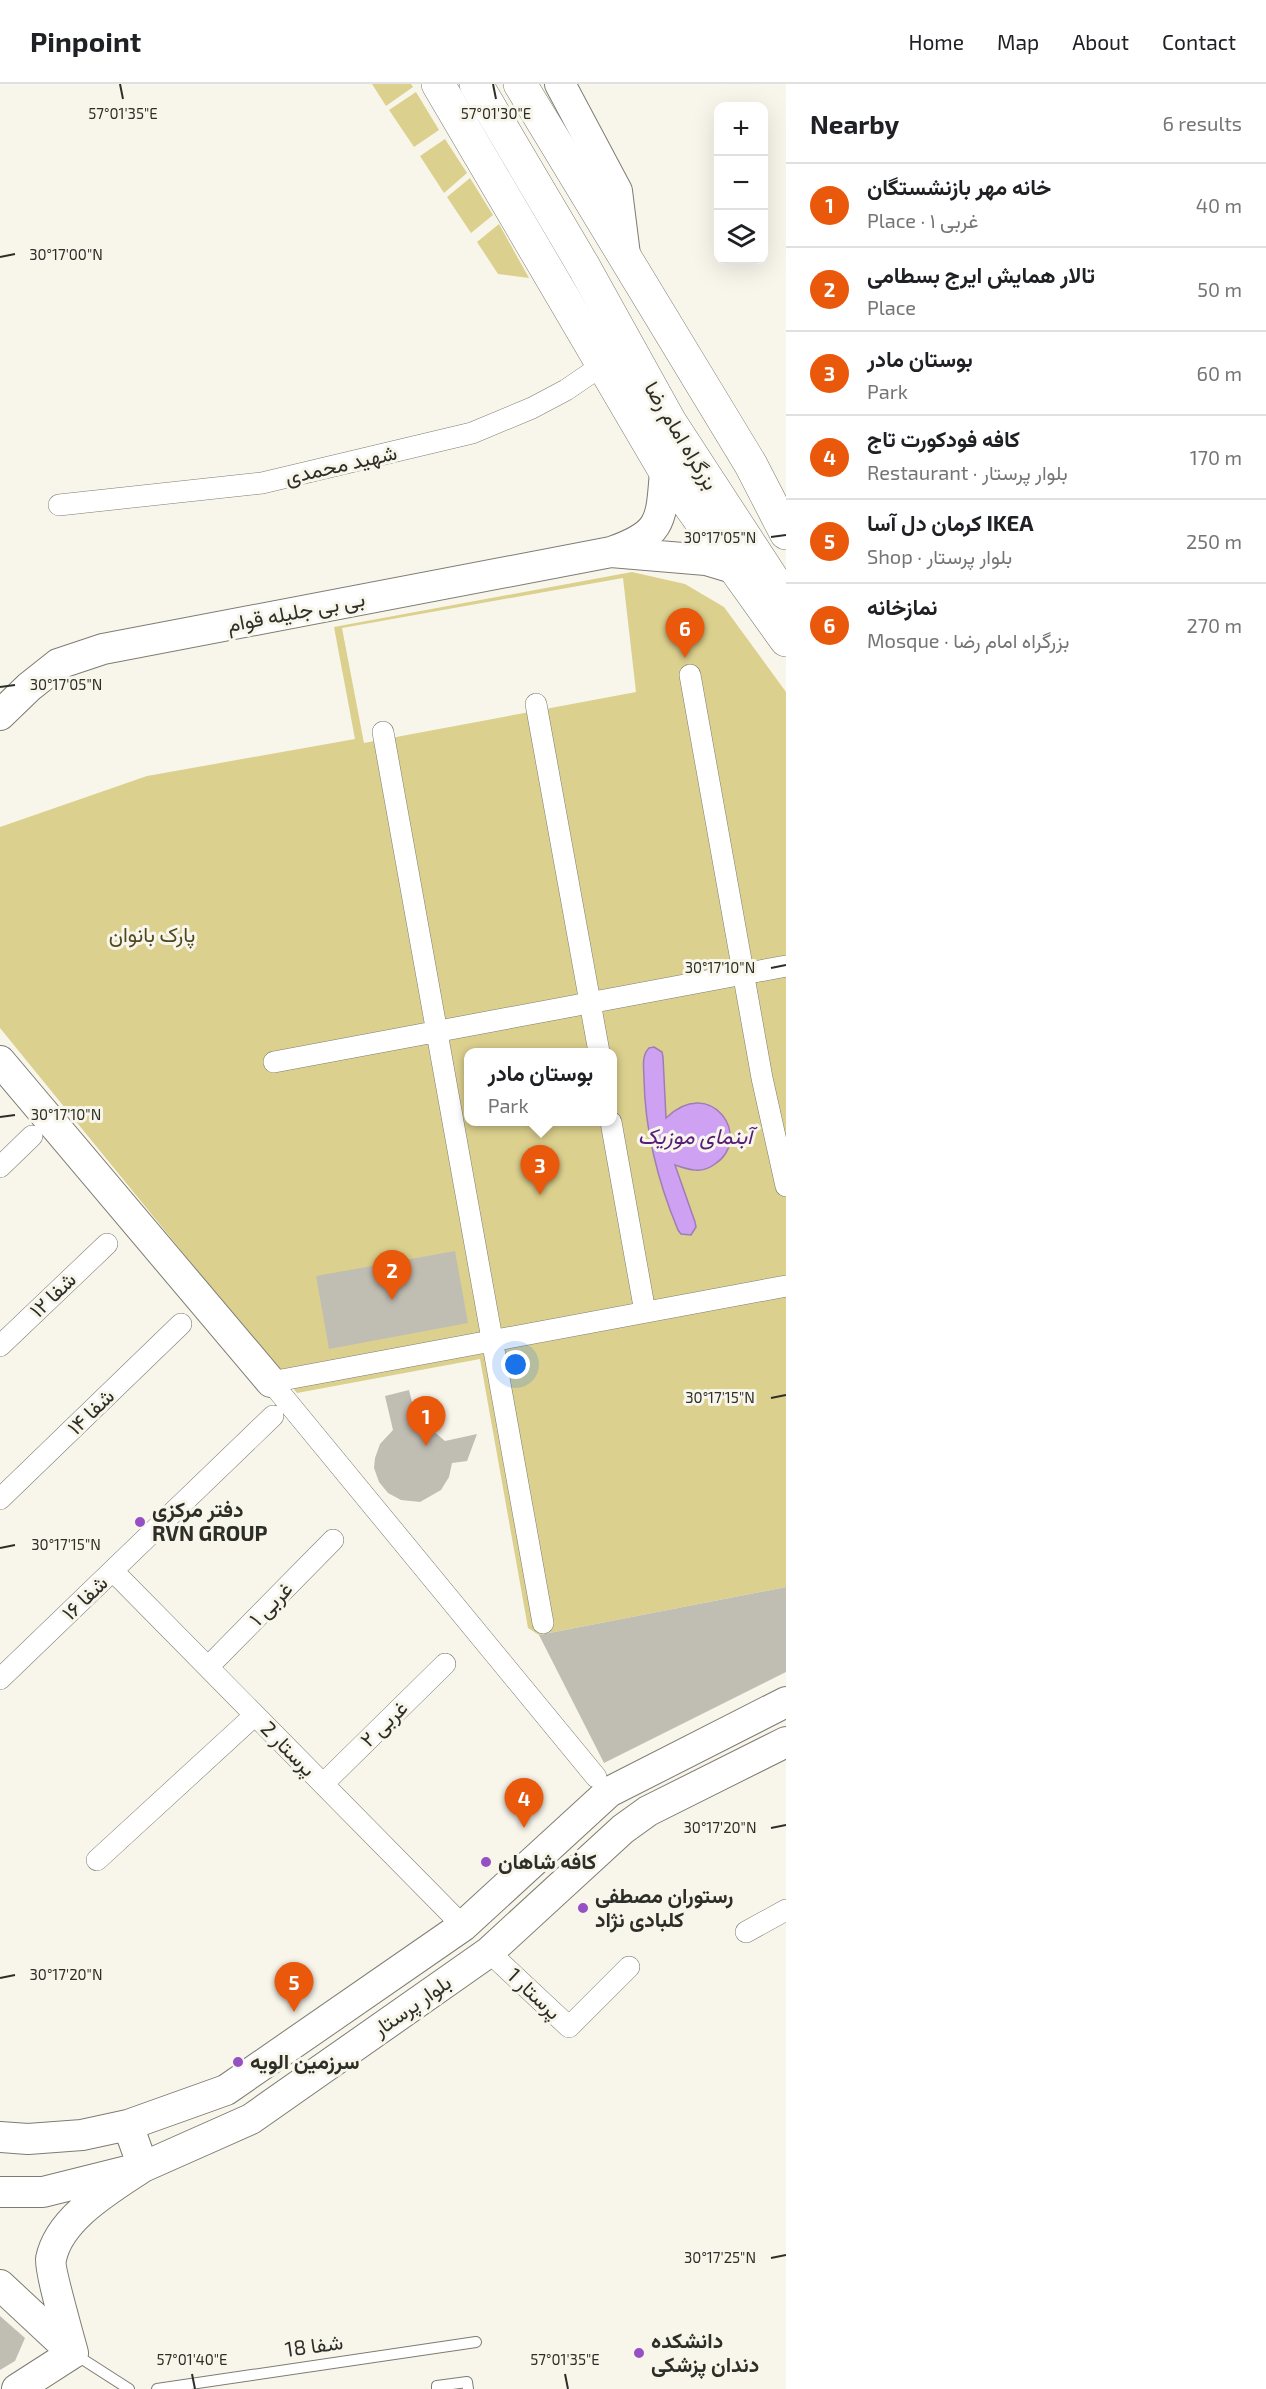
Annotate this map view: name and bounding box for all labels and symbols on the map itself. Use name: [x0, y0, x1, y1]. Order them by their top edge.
text: 57°01'35"E: [88, 104, 158, 122]
text: 57°01'30"E: [461, 104, 531, 122]
text: 30°17'00"N: [29, 245, 103, 263]
street label: بزرگراه امام رضا: [638, 377, 724, 495]
street label: شهید محمدی: [282, 439, 399, 490]
text: 30°17'05"N: [684, 528, 756, 546]
street label: بی بی جلیله قوام: [225, 585, 367, 639]
pin: 6: [666, 608, 704, 658]
text: 30°17'05"N: [30, 675, 102, 693]
park label: پارک بانوان: [109, 921, 195, 949]
text: 30°17'10"N: [685, 958, 755, 976]
text: 30°17'10"N: [31, 1105, 101, 1123]
water label: آبنمای موزیک: [638, 1122, 758, 1150]
pin: 3: [520, 1146, 560, 1195]
pin: 2: [372, 1250, 412, 1300]
street label: شفا ۱۲: [24, 1266, 80, 1322]
your location: [501, 1350, 530, 1379]
street label: شفا ۱۴: [61, 1383, 119, 1439]
text: 30°17'15"N: [685, 1388, 755, 1406]
pin: 1: [406, 1396, 446, 1446]
place label: دفتر مرکزی RVN GROUP: [152, 1496, 268, 1545]
marker: دفتر مرکزی RVN GROUP: [133, 1515, 147, 1529]
text: 30°17'15"N: [31, 1535, 101, 1553]
street label: شفا ۱۶: [56, 1569, 112, 1624]
street label: ۱ غربی: [243, 1576, 298, 1631]
street label: ۲ غربی: [354, 1694, 413, 1753]
street label: پرستار 2: [254, 1715, 322, 1783]
pin: 4: [504, 1778, 544, 1828]
text: 30°17'20"N: [684, 1818, 756, 1836]
place label: کافه شاهان: [498, 1848, 597, 1874]
marker: کافه شاهان: [479, 1855, 493, 1869]
place label: رستوران مصطفی کلبادی نژاد: [595, 1882, 733, 1933]
marker: رستوران مصطفی کلبادی نژاد: [576, 1901, 590, 1915]
pin: 5: [274, 1962, 314, 2012]
street label: پرستار 1: [501, 1962, 567, 2026]
text: 30°17'20"N: [30, 1965, 102, 1983]
street label: بلوار پرستار: [366, 1969, 457, 2044]
place label: سرزمین الویه: [250, 2048, 360, 2075]
marker: سرزمین الویه: [231, 2055, 245, 2069]
text: 30°17'25"N: [684, 2248, 756, 2266]
place label: دانشکده دندان پزشکی: [651, 2327, 759, 2379]
street label: شفا 18: [283, 2328, 344, 2361]
marker: دانشکده دندان پزشکی: [632, 2346, 646, 2360]
text: 57°01'40"E: [157, 2350, 227, 2368]
text: 57°01'35"E: [530, 2350, 600, 2368]

